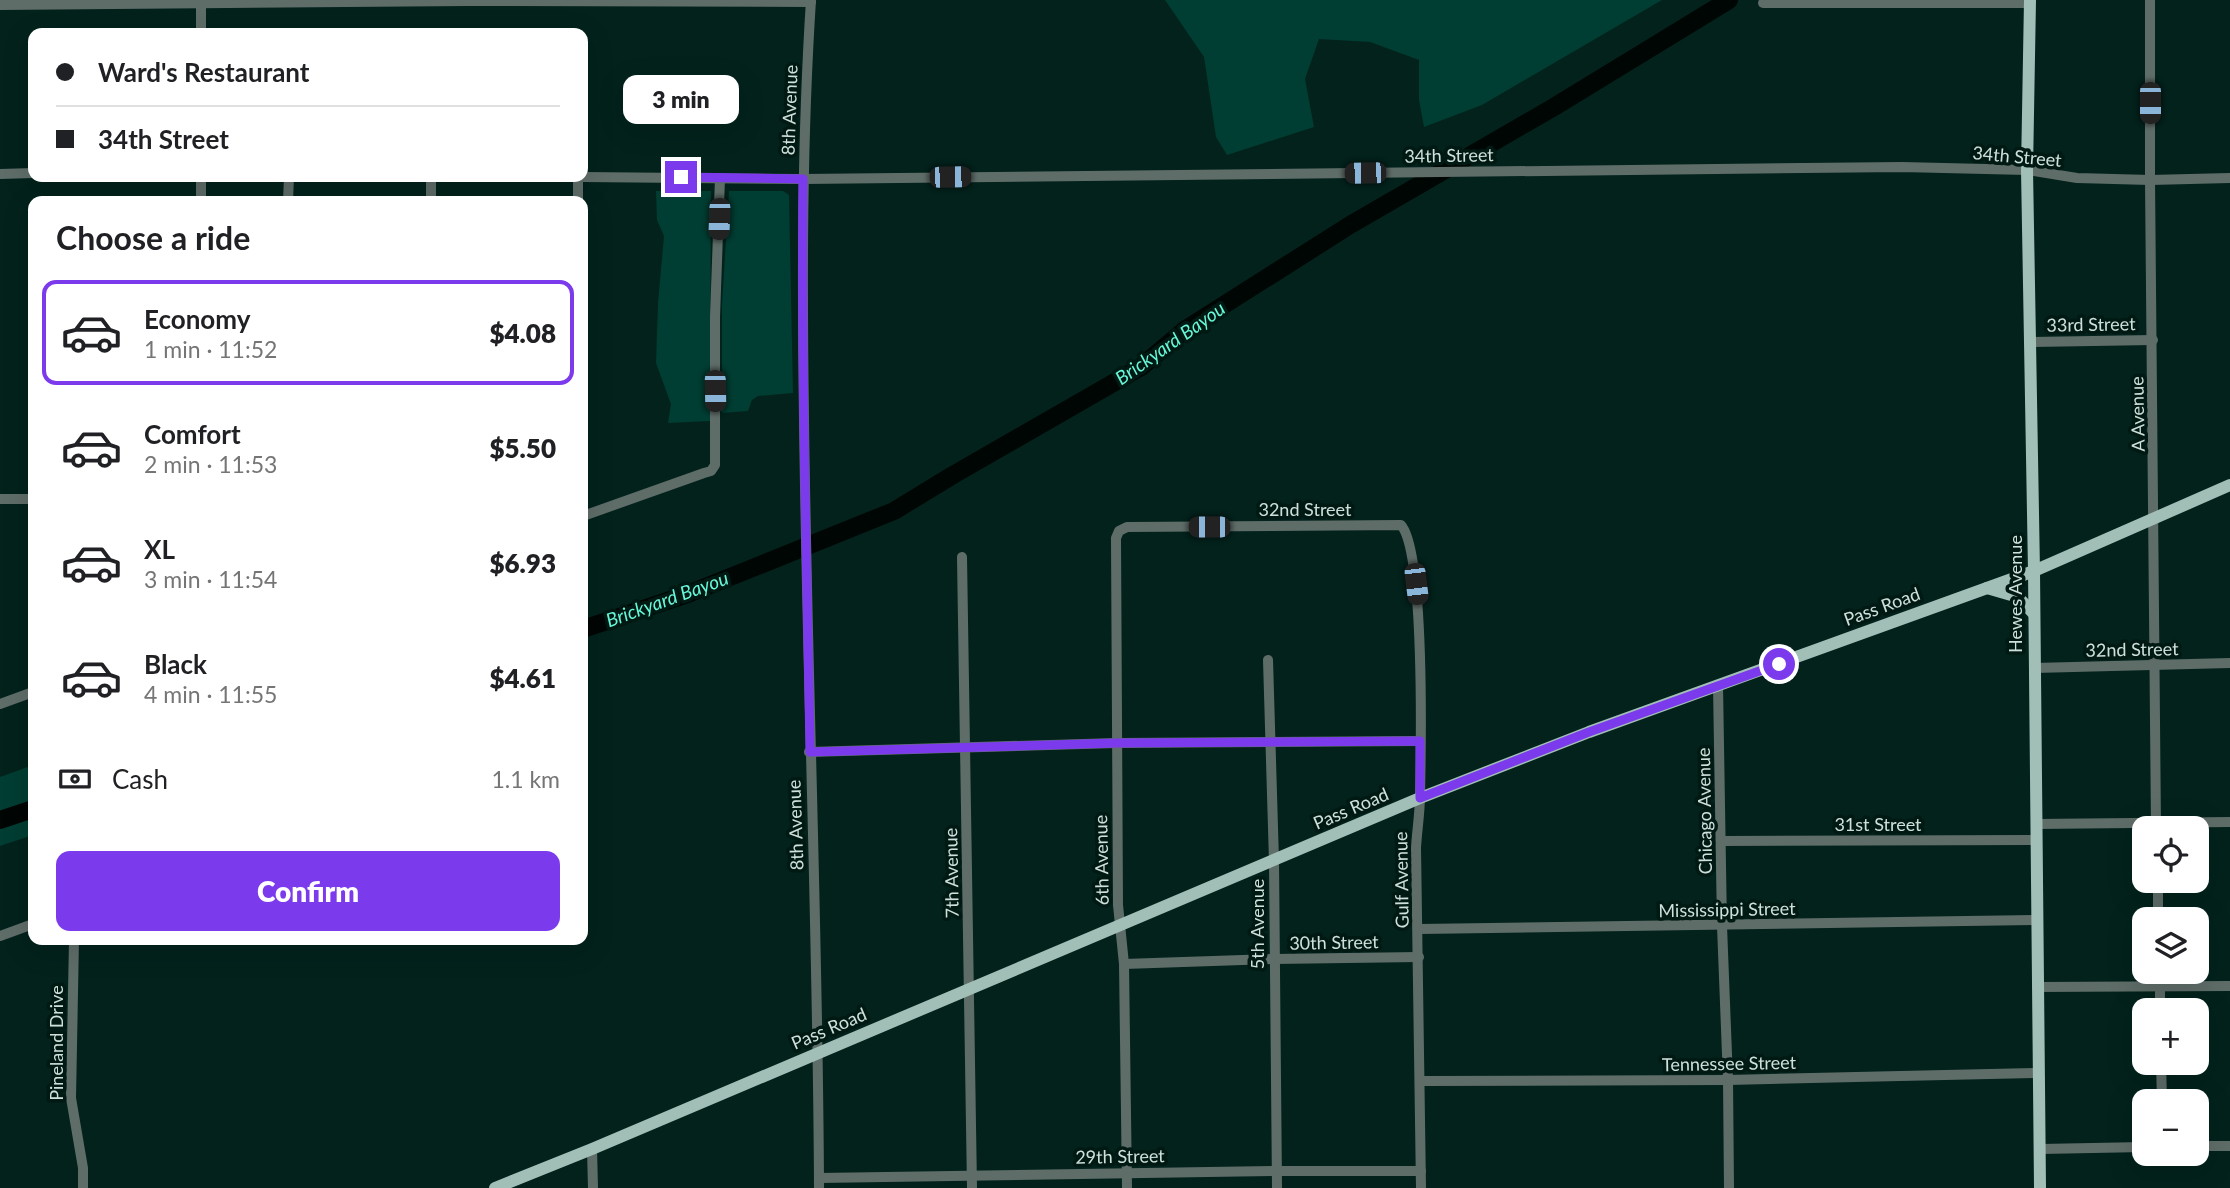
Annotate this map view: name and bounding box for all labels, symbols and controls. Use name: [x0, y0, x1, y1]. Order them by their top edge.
text: Ward's Restaurant: [98, 56, 310, 88]
street label: 8th Avenue: [776, 64, 802, 156]
callout: 3 min: [623, 76, 739, 124]
car: [2140, 82, 2161, 124]
text: 3 min: [652, 85, 710, 113]
text: 34th Street: [98, 123, 229, 155]
street label: 34th Street: [1972, 141, 2063, 171]
street label: 34th Street: [1404, 143, 1494, 167]
route end: [665, 161, 697, 193]
car: [1344, 162, 1387, 184]
car: [929, 166, 972, 188]
car: [708, 198, 731, 240]
text: Choose a ride: [56, 218, 250, 257]
water label: Brickyard Bayou: [1110, 296, 1229, 389]
icon: car: [60, 301, 123, 364]
text: Economy: [144, 303, 250, 335]
street label: 33rd Street: [2046, 312, 2136, 336]
text: $4.08: [489, 317, 556, 349]
text: 1 min · 11:52: [144, 335, 277, 363]
car: [705, 370, 726, 412]
street label: A Avenue: [2125, 376, 2149, 452]
icon: car: [60, 416, 123, 479]
text: Comfort: [144, 418, 241, 450]
text: $5.50: [489, 432, 556, 464]
text: 2 min · 11:53: [144, 450, 277, 478]
street label: 32nd Street: [1258, 498, 1352, 520]
car: [1189, 517, 1231, 538]
icon: car: [60, 531, 123, 594]
text: XL: [144, 533, 175, 565]
street label: Hewes Avenue: [2004, 535, 2026, 653]
text: $6.93: [489, 547, 556, 579]
car: [1404, 562, 1429, 606]
text: 3 min · 11:54: [144, 565, 277, 593]
water label: Brickyard Bayou: [602, 566, 731, 631]
street label: Pass Road: [1840, 582, 1923, 630]
street label: 32nd Street: [2085, 637, 2179, 661]
icon: car: [60, 646, 123, 709]
text: Black: [144, 648, 207, 680]
route start: [1763, 648, 1795, 680]
text: $4.61: [489, 662, 556, 694]
text: 4 min · 11:55: [144, 680, 277, 708]
street label: Chicago Avenue: [1692, 747, 1716, 875]
icon: cash: [56, 760, 94, 798]
text: Cash: [112, 763, 168, 795]
text: 1.1 km: [491, 765, 560, 793]
street label: 8th Avenue: [782, 779, 808, 871]
street label: Pass Road: [1310, 782, 1392, 834]
street label: 31st Street: [1834, 813, 1922, 835]
street label: 6th Avenue: [1089, 815, 1113, 905]
map controls: [2132, 816, 2209, 1166]
button: locate: [2132, 816, 2209, 893]
street label: 7th Avenue: [939, 828, 963, 918]
street label: Gulf Avenue: [1389, 831, 1413, 929]
button: Confirm: [56, 851, 560, 931]
street label: 5th Avenue: [1246, 879, 1268, 969]
street label: Mississippi Street: [1658, 897, 1796, 921]
button: layers: [2132, 907, 2209, 984]
street label: 30th Street: [1289, 930, 1379, 954]
street label: Pineland Drive: [45, 985, 67, 1101]
button: +: [2132, 998, 2209, 1075]
street label: Pass Road: [788, 1002, 870, 1054]
street label: Tennessee Street: [1662, 1051, 1797, 1075]
button: −: [2132, 1089, 2209, 1166]
street label: 29th Street: [1075, 1144, 1165, 1168]

